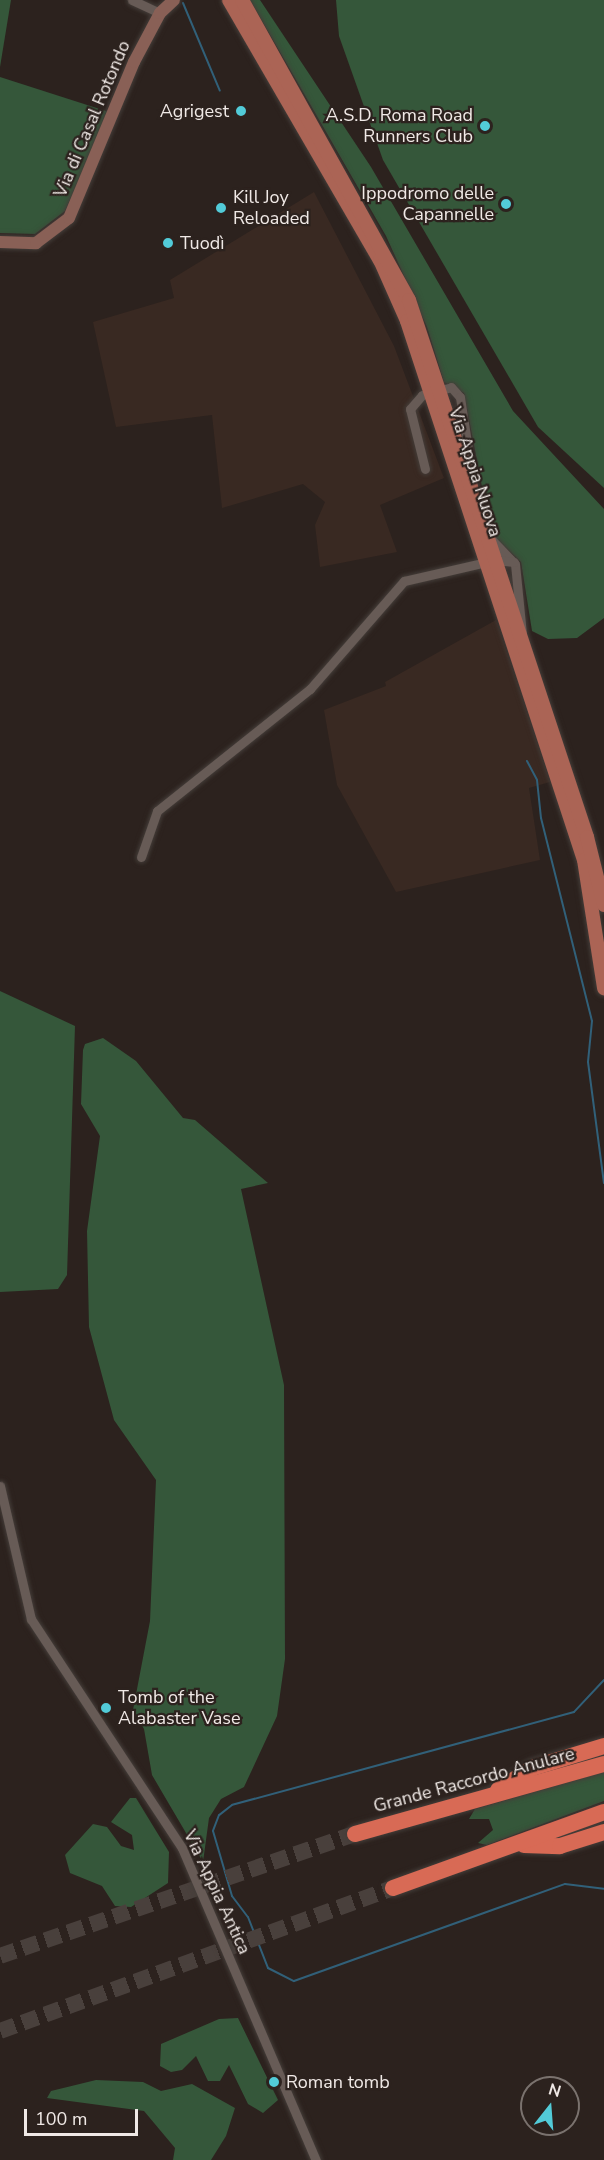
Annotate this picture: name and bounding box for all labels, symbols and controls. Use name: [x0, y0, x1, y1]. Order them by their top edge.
street label: Via di Casal Rotondo: [49, 37, 135, 201]
place label: Agrigest: [160, 100, 229, 122]
marker: Agrigest: [234, 104, 248, 118]
place label: A.S.D. Roma Road Runners Club: [326, 105, 473, 148]
marker: A.S.D. Roma Road Runners Club: [478, 119, 492, 133]
place label: Ippodromo delle Capannelle: [361, 183, 494, 226]
place label: Kill Joy Reloaded: [233, 187, 310, 230]
marker: Ippodromo delle Capannelle: [499, 197, 513, 211]
marker: Kill Joy Reloaded: [214, 201, 228, 215]
place label: Tuodì: [180, 232, 224, 254]
marker: Tuodì: [161, 236, 175, 250]
street label: Via Appia Nuova: [444, 404, 506, 540]
place label: Tomb of the Alabaster Vase: [118, 1687, 241, 1730]
marker: Tomb of the Alabaster Vase: [99, 1701, 113, 1715]
street label: Grande Raccordo Anulare: [371, 1743, 577, 1817]
street label: Via Appia Antica: [179, 1826, 255, 1958]
place label: Roman tomb: [286, 2071, 390, 2093]
marker: Roman tomb: [267, 2075, 281, 2089]
north arrow: [520, 2076, 580, 2136]
text: N: [546, 2078, 564, 2103]
scale bar: [27, 2097, 141, 2135]
text: 100 m: [35, 2107, 87, 2131]

